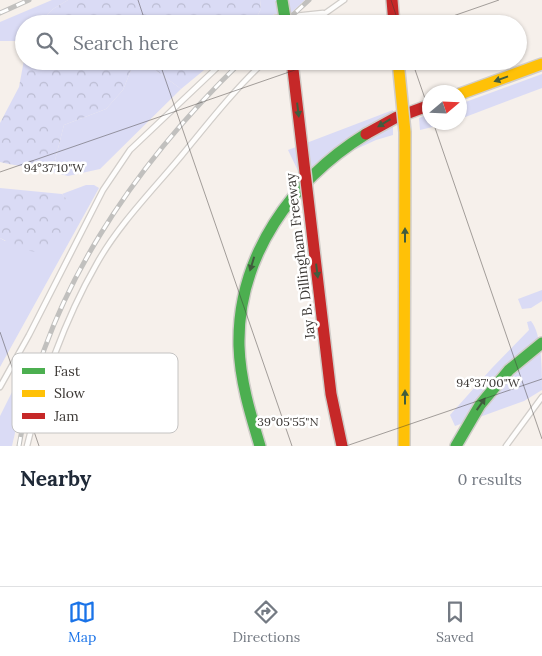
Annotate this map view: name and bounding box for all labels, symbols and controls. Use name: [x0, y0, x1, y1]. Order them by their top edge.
search box: [15, 15, 527, 70]
icon: search: [33, 29, 61, 57]
text: Search here: [73, 31, 179, 55]
one-way arrow: [493, 75, 508, 83]
north arrow: [422, 85, 467, 130]
one-way arrow: [294, 102, 302, 118]
one-way arrow: [378, 119, 391, 128]
text: 94°37'10"W: [24, 160, 85, 175]
street label: Jay B. Dillingham Freeway: [281, 171, 319, 341]
one-way arrow: [401, 227, 409, 243]
one-way arrow: [247, 256, 255, 271]
one-way arrow: [313, 263, 321, 279]
legend: [12, 353, 178, 433]
text: Fast: [54, 362, 81, 380]
text: 94°37'00"W: [456, 375, 521, 390]
text: Slow: [54, 384, 86, 402]
one-way arrow: [401, 389, 409, 405]
one-way arrow: [476, 397, 486, 411]
text: Jam: [53, 407, 79, 425]
text: 39°05'55"N: [257, 414, 319, 429]
text: Nearby: [20, 465, 91, 492]
text: 0 results: [457, 469, 522, 489]
tab: Map: [68, 598, 96, 646]
tab: Directions: [232, 598, 300, 646]
tab: Saved: [436, 598, 474, 646]

